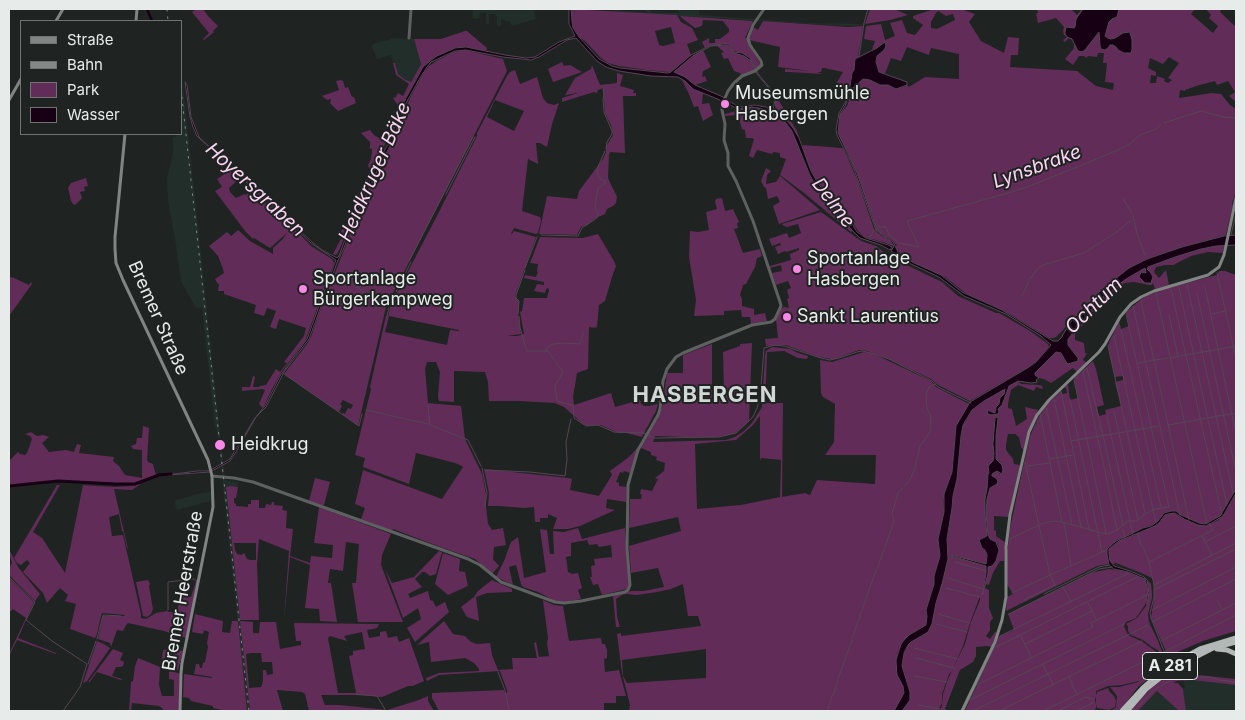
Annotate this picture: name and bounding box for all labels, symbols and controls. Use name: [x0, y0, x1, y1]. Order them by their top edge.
legend: [20, 20, 182, 135]
text: Straße: [67, 30, 114, 49]
text: Bahn: [67, 55, 103, 74]
text: Park: [67, 80, 99, 99]
place label: Museumsmühle Hasbergen: [735, 83, 870, 126]
marker: Museumsmühle Hasbergen: [719, 98, 731, 110]
water label: Heidkruger Bäke: [334, 99, 416, 245]
text: Wasser: [67, 105, 120, 124]
water label: Hoyersgraben: [201, 138, 309, 242]
water label: Lynsbrake: [990, 140, 1084, 194]
water label: Delme: [807, 173, 859, 233]
place label: Sportanlage Hasbergen: [807, 248, 910, 290]
street label: Bremer Straße: [123, 258, 193, 378]
marker: Sportanlage Hasbergen: [791, 263, 803, 275]
place label: Sportanlage Bürgerkampweg: [313, 268, 453, 310]
water label: Ochtum: [1061, 273, 1127, 339]
marker: Sportanlage Bürgerkampweg: [297, 283, 309, 295]
place label: Sankt Laurentius: [797, 306, 939, 328]
marker: Sankt Laurentius: [781, 311, 793, 323]
district label: HASBERGEN: [631, 382, 779, 408]
place label: Heidkrug: [231, 434, 309, 456]
marker: Heidkrug: [213, 438, 227, 452]
street label: Bremer Heerstraße: [158, 509, 208, 673]
road number: A 281: [1142, 652, 1198, 679]

